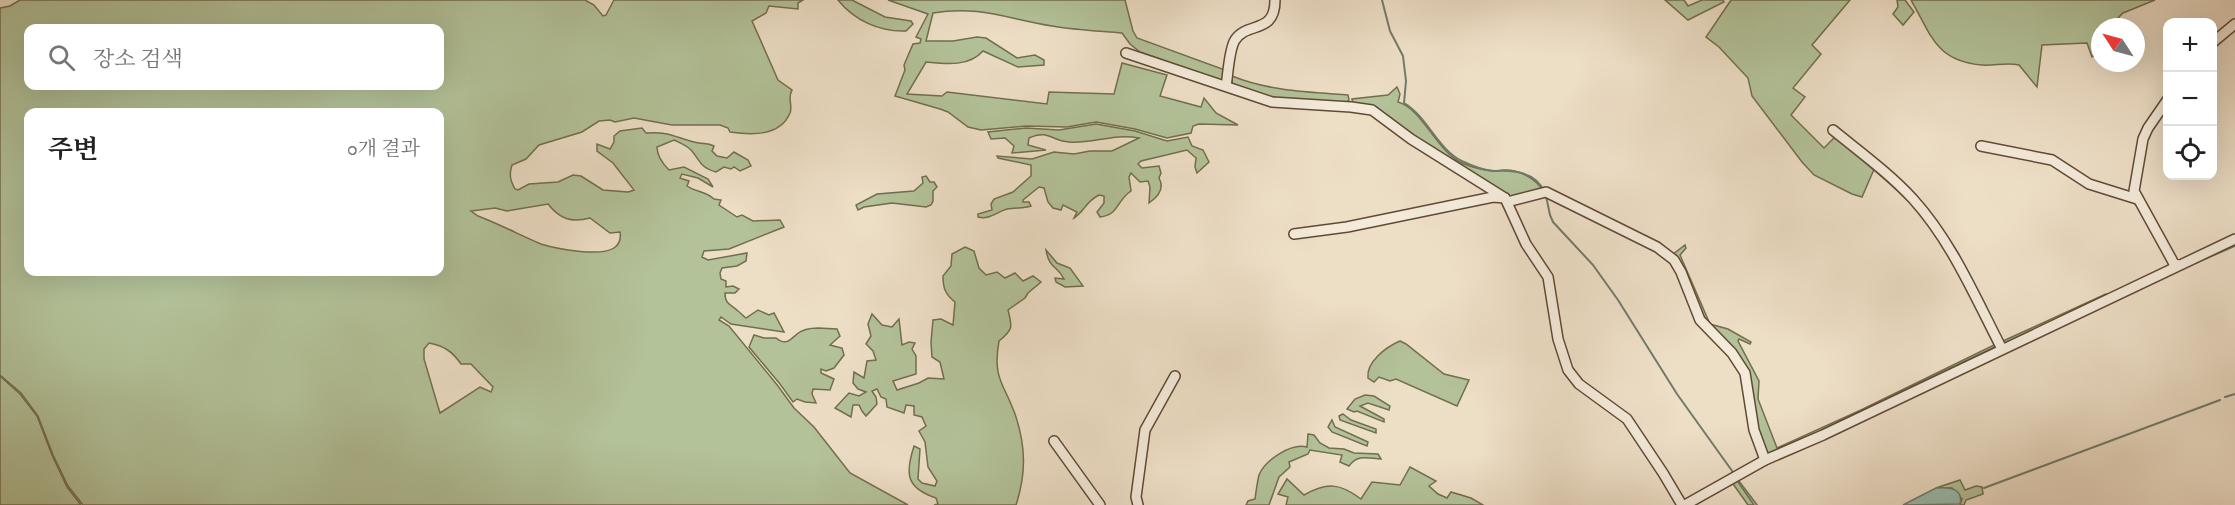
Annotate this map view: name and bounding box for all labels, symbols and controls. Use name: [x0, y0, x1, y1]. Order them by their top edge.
north arrow: [2091, 18, 2145, 72]
map controls: [2163, 18, 2217, 180]
button: +: [2163, 18, 2217, 72]
search box: [24, 24, 444, 90]
icon: search: [45, 41, 78, 74]
text: 장소 검색: [93, 46, 183, 73]
button: −: [2163, 72, 2217, 126]
button: locate: [2163, 126, 2217, 180]
text: 주변: [48, 134, 98, 167]
text: 0개 결과: [347, 137, 420, 162]

